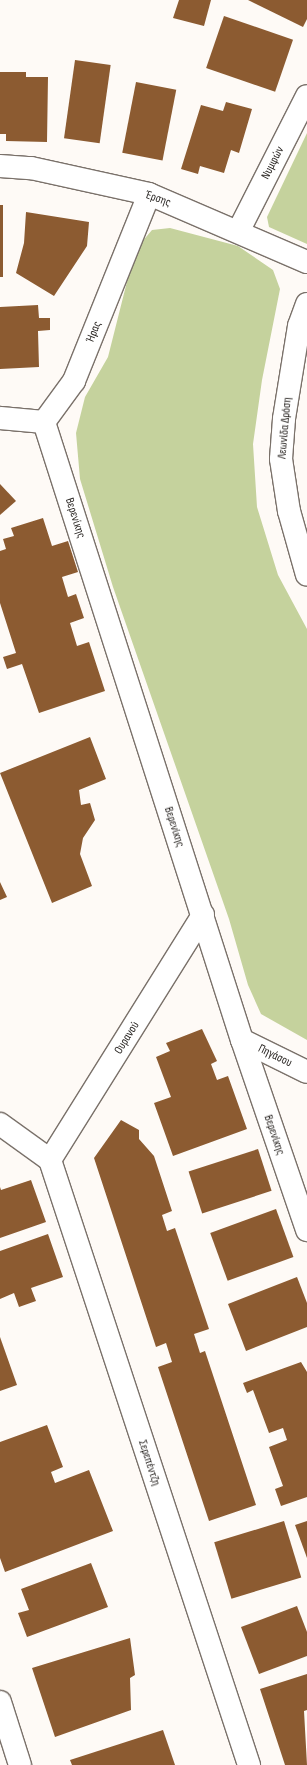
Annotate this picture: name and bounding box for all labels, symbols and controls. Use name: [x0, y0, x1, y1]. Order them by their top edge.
street label: Νυμφών: [259, 144, 287, 182]
street label: Έρσης: [143, 188, 173, 210]
street label: Ήρας: [83, 319, 105, 345]
street label: Λεωνίδα Δρόση: [275, 397, 295, 459]
street label: Βερενίκης: [62, 496, 88, 540]
street label: Βερενίκης: [161, 805, 187, 849]
street label: Ουρανού: [111, 1019, 143, 1057]
street label: Πηγάσου: [256, 1042, 294, 1070]
street label: Βερενίκης: [260, 1113, 288, 1157]
street label: Σερεπέντζη: [135, 1438, 163, 1488]

